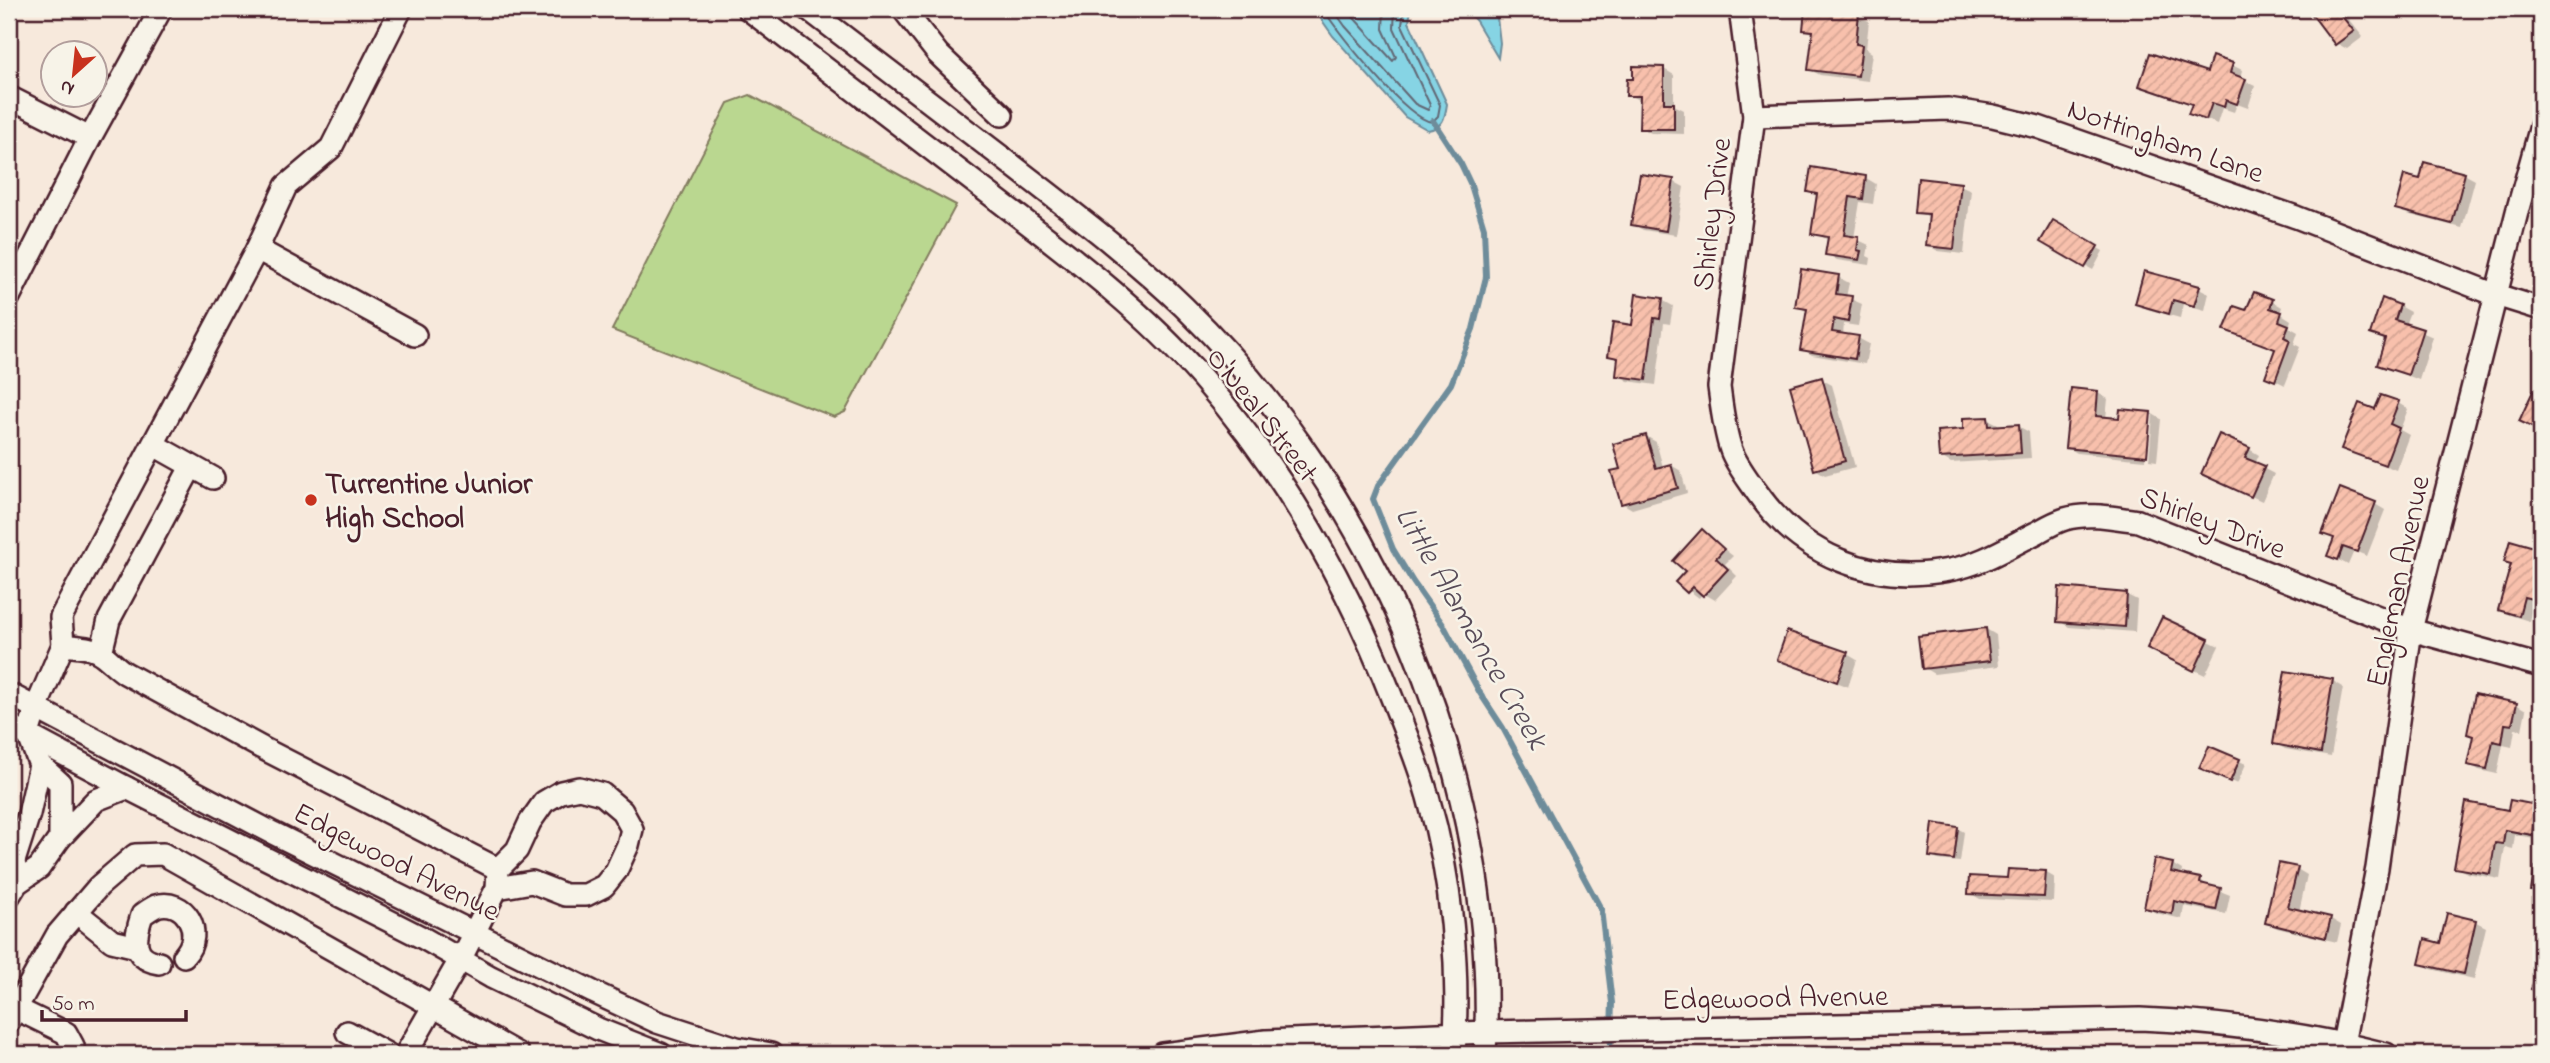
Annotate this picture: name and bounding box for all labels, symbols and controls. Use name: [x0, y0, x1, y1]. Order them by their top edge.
north arrow: [38, 38, 108, 108]
text: N: [55, 72, 79, 102]
street label: Nottingham Lane: [2061, 89, 2270, 197]
street label: Shirley Drive: [1683, 135, 1745, 293]
street label: O'Neal Street: [1194, 339, 1327, 493]
place label: Turrentine Junior High School: [325, 464, 533, 543]
street label: Engleman Avenue: [2356, 471, 2444, 691]
street label: Shirley Drive: [2132, 477, 2292, 573]
marker: Turrentine Junior High School: [303, 492, 319, 508]
water label: Little Alamance Creek: [1381, 498, 1560, 761]
street label: Edgewood Avenue: [285, 793, 507, 935]
street label: Edgewood Avenue: [1661, 976, 1889, 1024]
scale bar: [42, 979, 186, 1023]
text: 50 m: [52, 990, 95, 1020]

